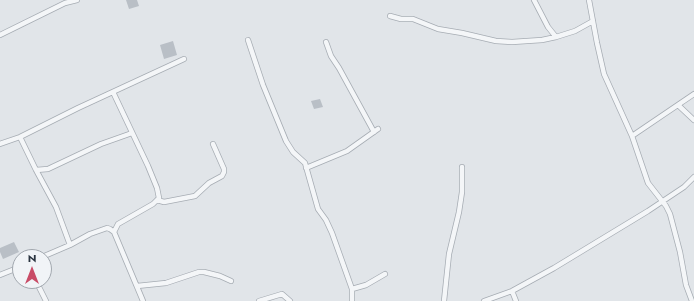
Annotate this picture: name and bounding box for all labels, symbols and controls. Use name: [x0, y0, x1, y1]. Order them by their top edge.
north arrow: [12, 249, 52, 289]
text: N: [28, 250, 36, 266]

